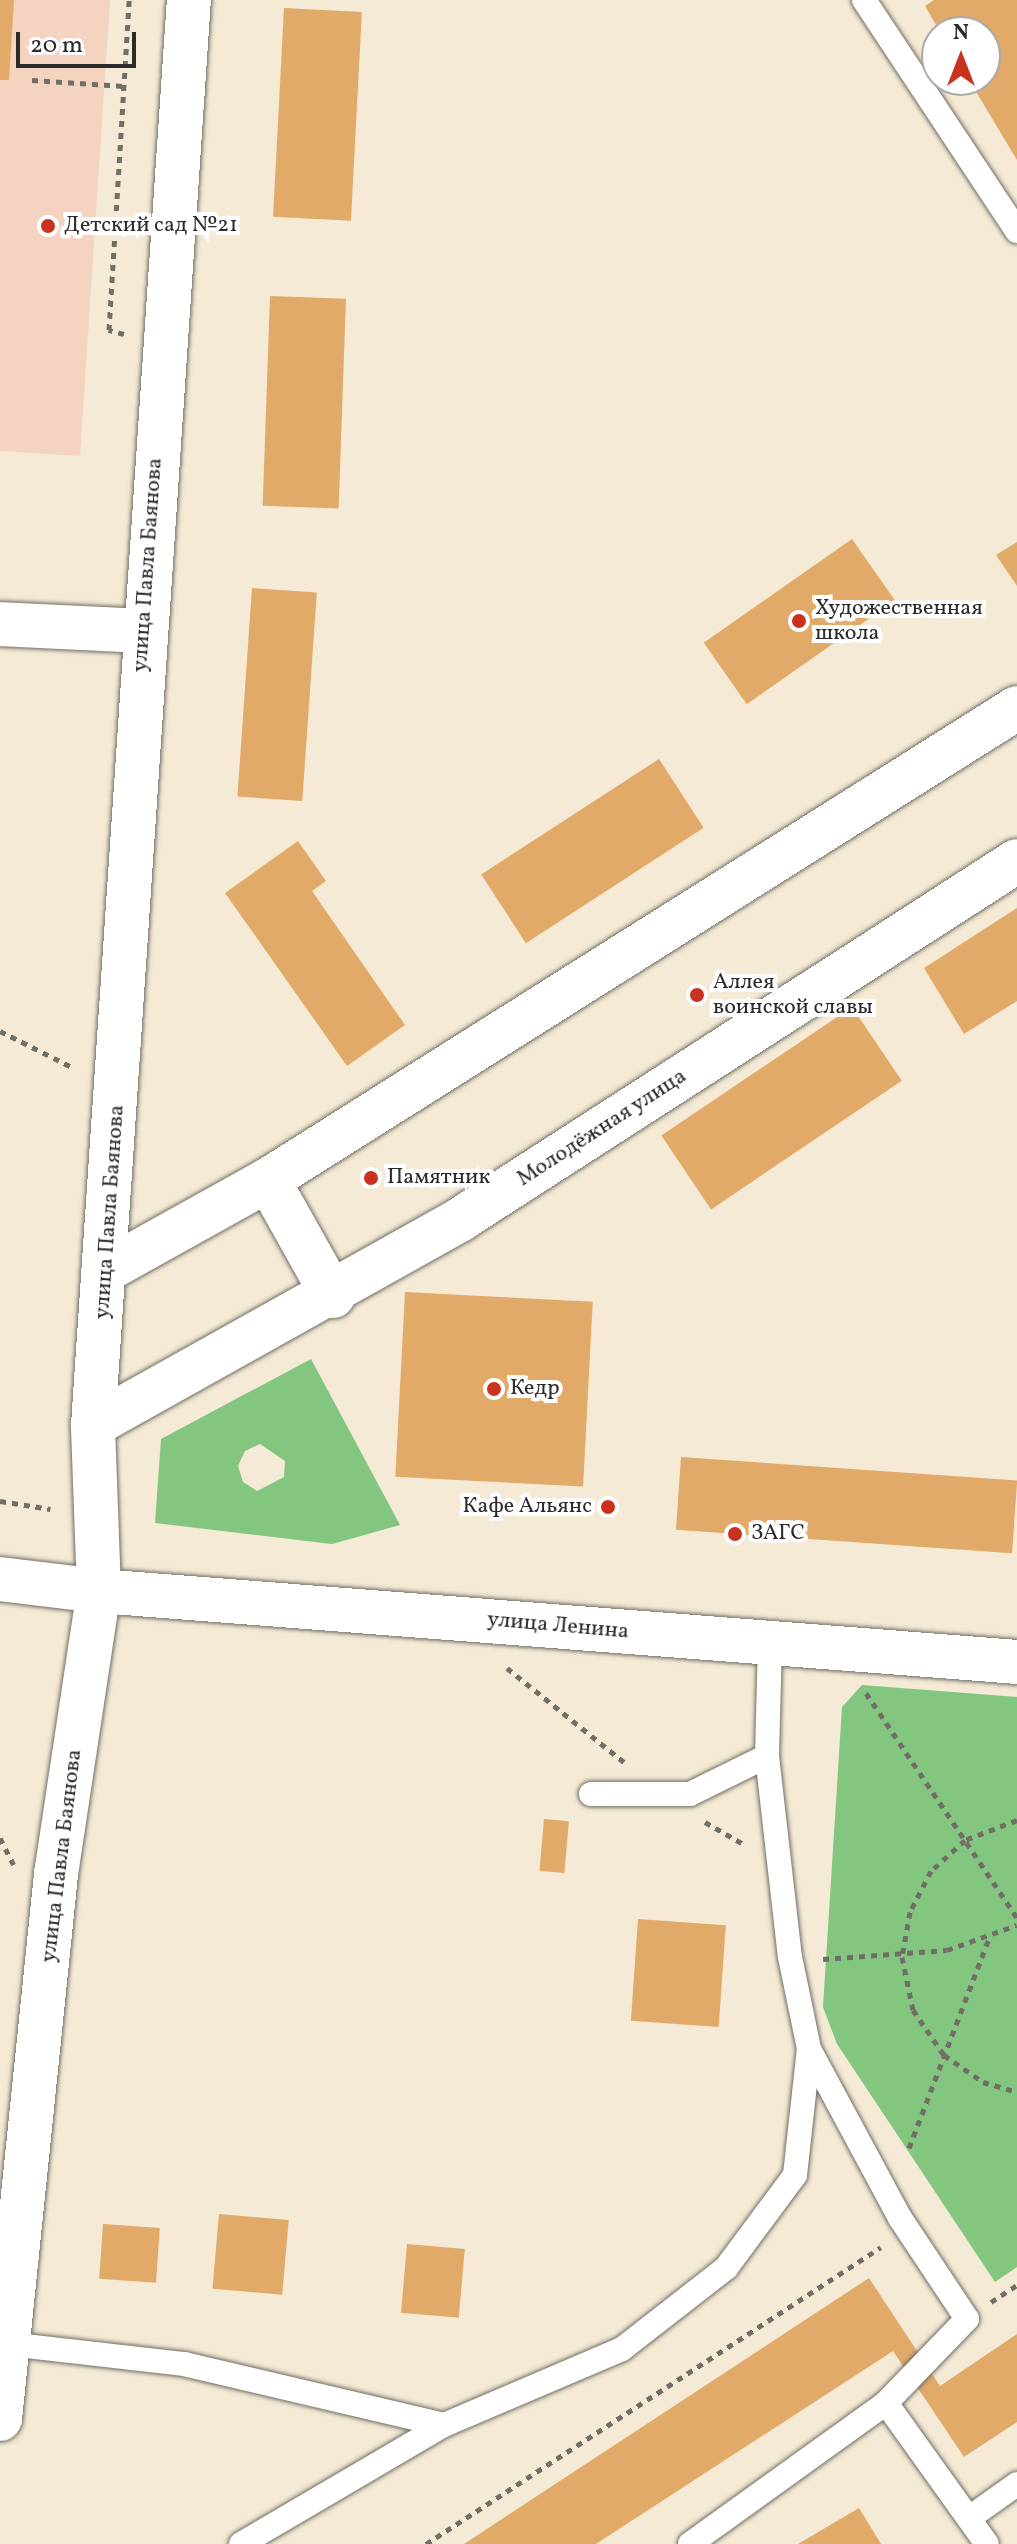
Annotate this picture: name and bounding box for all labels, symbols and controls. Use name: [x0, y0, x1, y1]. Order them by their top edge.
scale bar: [20, 16, 140, 66]
north arrow: [921, 16, 1001, 96]
text: N: [953, 18, 969, 49]
text: 20 m: [30, 29, 83, 63]
place label: Детский сад №21: [64, 213, 238, 239]
marker: Детский сад №21: [39, 217, 57, 235]
street label: улица Павла Баянова: [127, 457, 169, 673]
place label: Художественная школа: [815, 595, 983, 646]
marker: Художественная школа: [790, 612, 808, 630]
place label: Аллея воинской славы: [713, 969, 873, 1020]
marker: Аллея воинской славы: [688, 986, 706, 1004]
street label: Молодёжная улица: [512, 1063, 692, 1193]
street label: улица Павла Баянова: [89, 1104, 131, 1320]
place label: Памятник: [387, 1165, 490, 1191]
marker: Памятник: [362, 1169, 380, 1187]
place label: Кедр: [510, 1376, 560, 1402]
marker: Кедр: [485, 1380, 503, 1398]
place label: Кафе Альянс: [463, 1494, 592, 1520]
marker: Кафе Альянс: [599, 1498, 617, 1516]
place label: ЗАГС: [751, 1521, 805, 1547]
marker: ЗАГС: [726, 1525, 744, 1543]
street label: улица Ленина: [486, 1607, 630, 1645]
street label: улица Павла Баянова: [36, 1748, 88, 1964]

